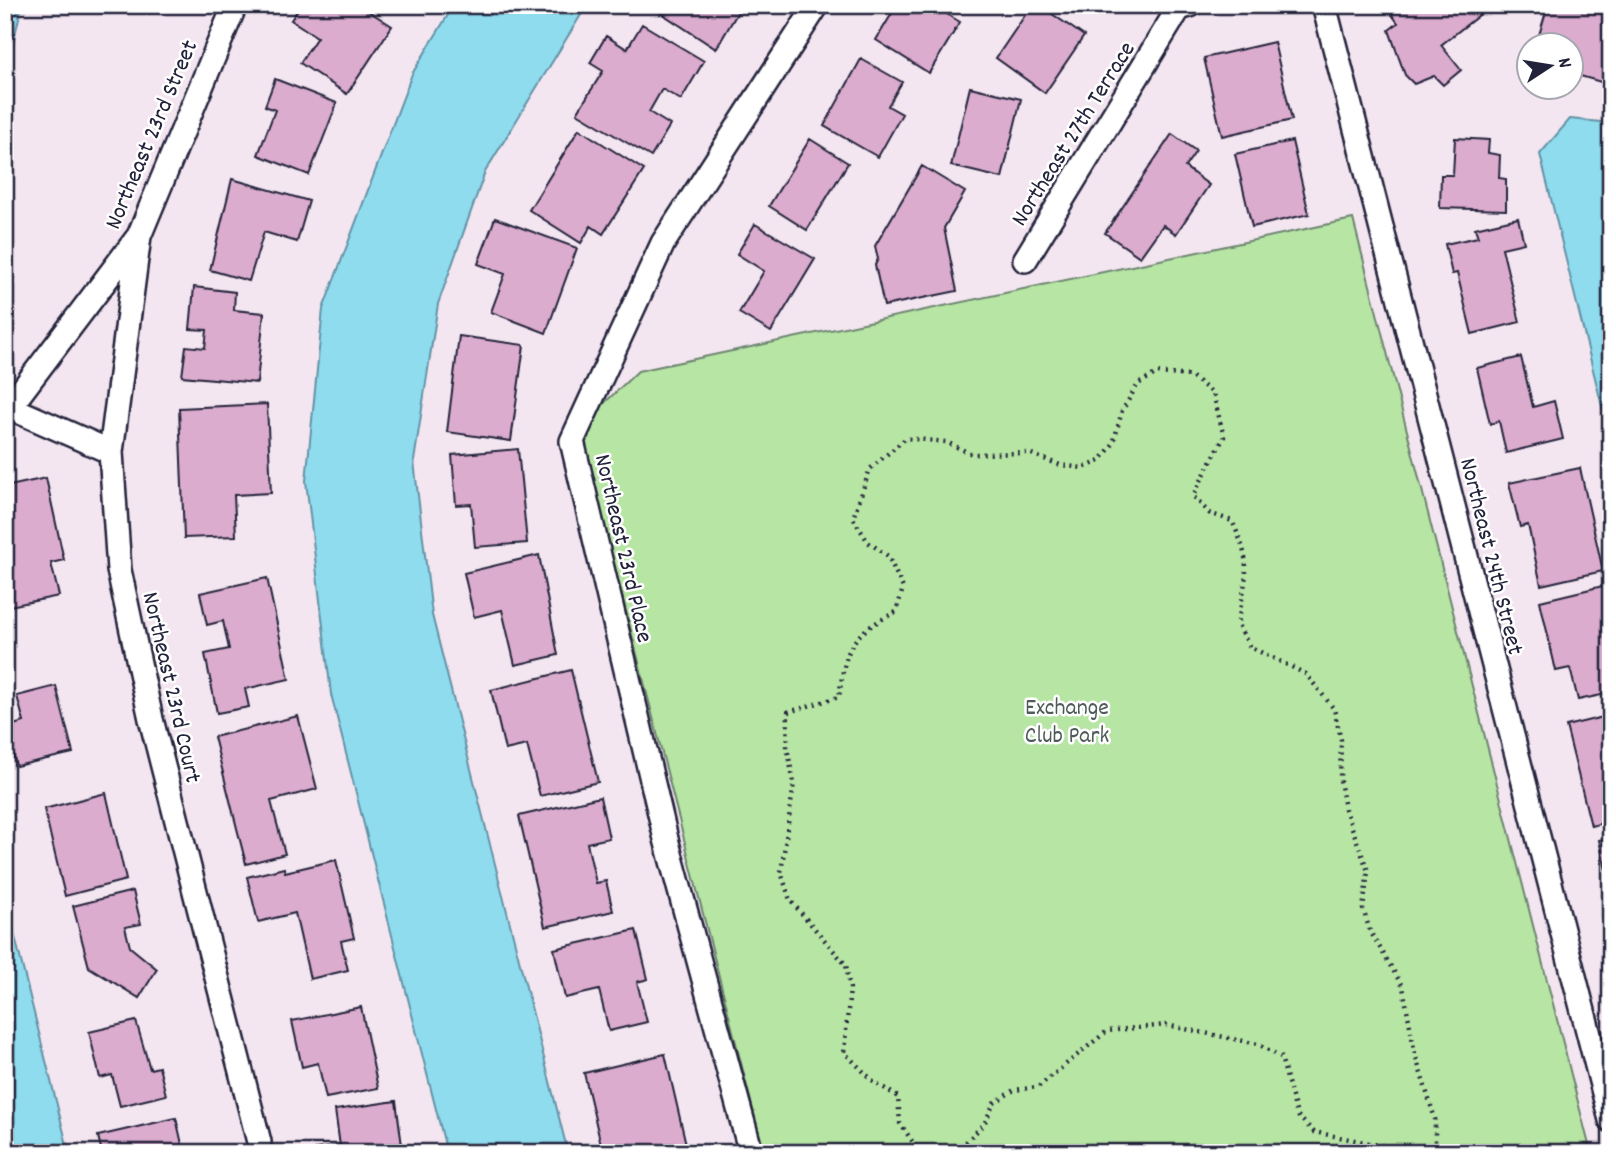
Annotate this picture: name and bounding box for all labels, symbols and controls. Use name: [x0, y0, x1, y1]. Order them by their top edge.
north arrow: [1514, 32, 1584, 102]
street label: Northeast 23rd Street: [98, 35, 208, 235]
street label: Northeast 27th Terrace: [1004, 36, 1145, 233]
text: N: [1549, 56, 1577, 71]
street label: Northeast 23rd Place: [584, 451, 660, 646]
street label: Northeast 24th Street: [1449, 455, 1531, 659]
street label: Northeast 23rd Court: [132, 589, 209, 787]
park label: Exchange Club Park: [1025, 692, 1109, 754]

